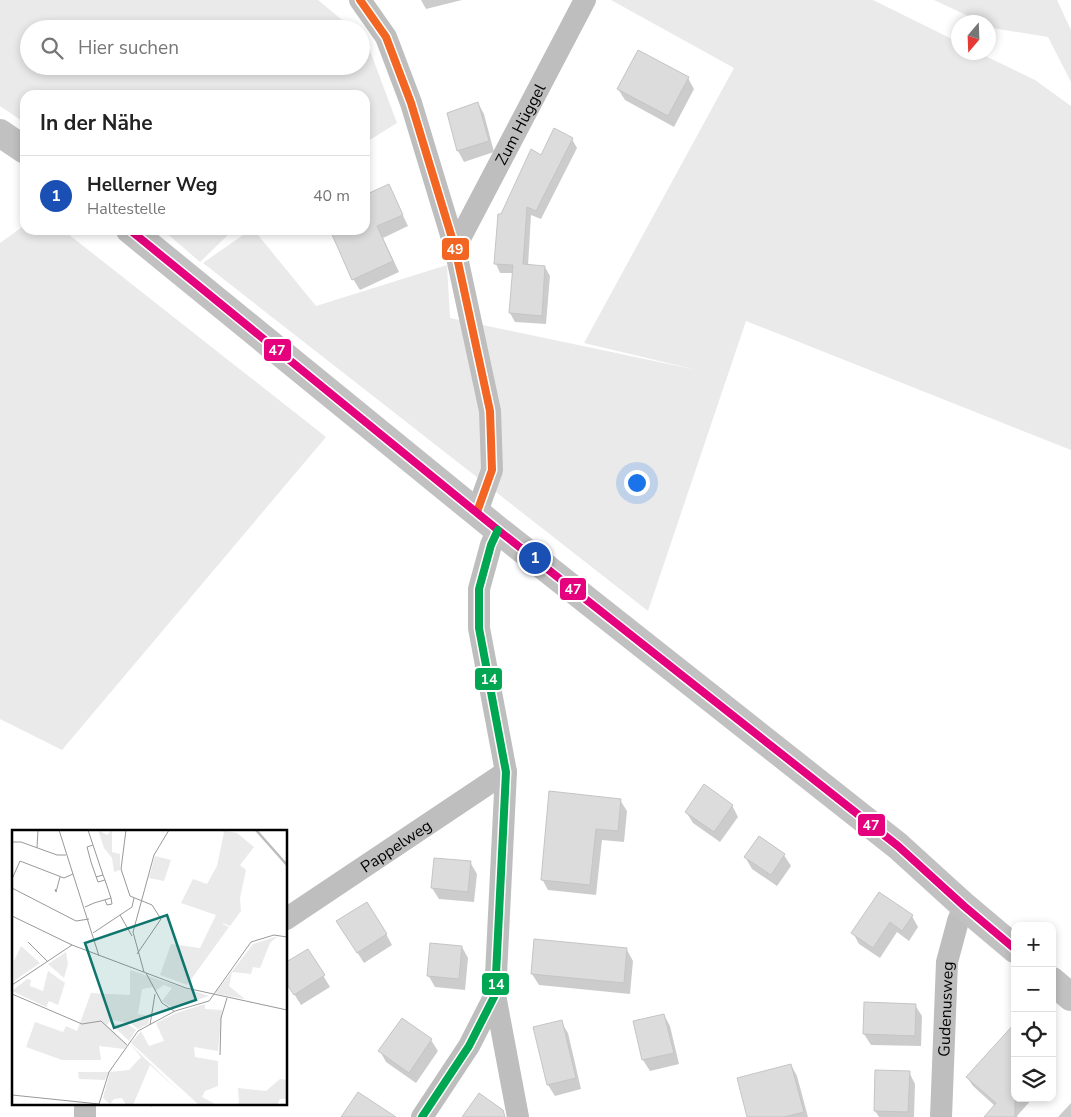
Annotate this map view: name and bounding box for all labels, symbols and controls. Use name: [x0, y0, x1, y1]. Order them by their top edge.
north arrow: [951, 15, 996, 60]
search box: [20, 20, 370, 75]
icon: search: [38, 34, 66, 62]
text: Hier suchen: [78, 35, 179, 61]
street label: Zum Hüggel: [490, 80, 551, 169]
text: In der Nähe: [40, 109, 153, 137]
text: Hellerner Weg: [87, 172, 217, 198]
text: 1: [51, 185, 61, 207]
text: 40 m: [313, 185, 350, 207]
text: Haltestelle: [87, 198, 166, 220]
line badge: 49: [441, 237, 470, 261]
text: 49: [447, 240, 463, 259]
line badge: 47: [263, 338, 292, 362]
text: 47: [269, 341, 285, 360]
your location: [624, 470, 650, 496]
pin: 1: [519, 539, 551, 577]
line badge: 47: [559, 577, 587, 601]
text: 47: [565, 580, 581, 599]
line badge: 14: [474, 667, 503, 691]
text: 14: [481, 670, 498, 689]
line badge: 47: [857, 813, 886, 837]
street label: Pappelweg: [356, 815, 436, 878]
text: 47: [863, 816, 879, 835]
inset map: [12, 830, 288, 1104]
map controls: [1011, 922, 1056, 1102]
button: +: [1011, 922, 1056, 967]
street label: Gudenusweg: [933, 961, 959, 1057]
button: −: [1011, 967, 1056, 1012]
line badge: 14: [481, 972, 510, 996]
text: 14: [488, 975, 505, 994]
button: locate: [1011, 1012, 1056, 1057]
button: layers: [1011, 1057, 1056, 1102]

